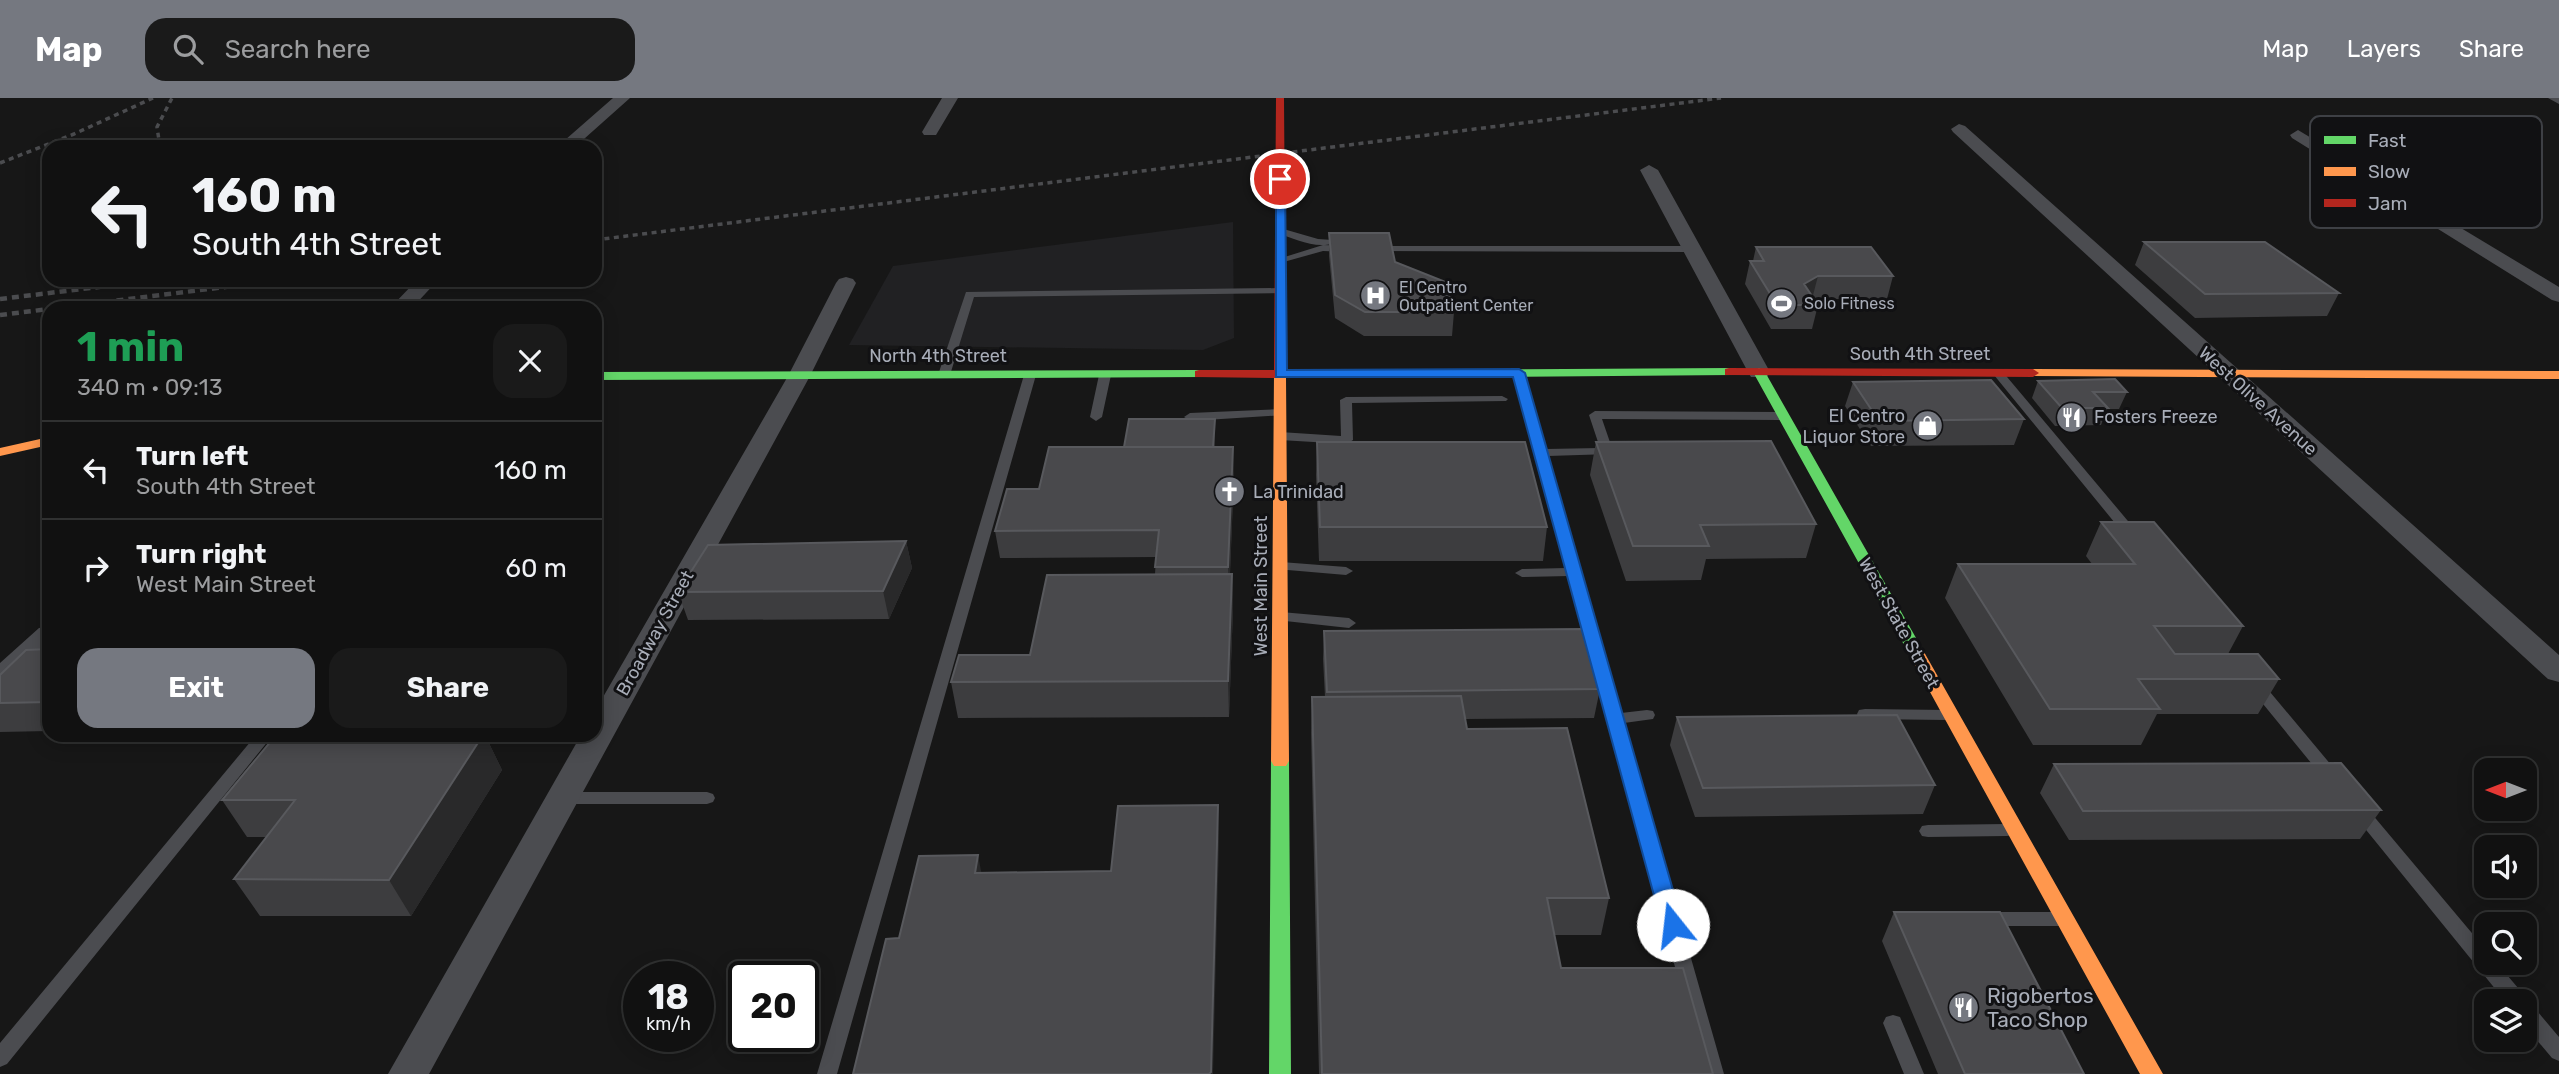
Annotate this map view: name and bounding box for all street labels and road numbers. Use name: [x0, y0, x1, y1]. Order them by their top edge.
street label: West Olive Avenue: [2194, 342, 2322, 460]
street label: South 4th Street: [1850, 343, 1990, 365]
street label: North 4th Street: [869, 345, 1007, 367]
street label: West Main Street: [1250, 516, 1272, 656]
street label: West State Street: [1854, 554, 1944, 692]
street label: Broadway Street: [612, 567, 698, 699]

